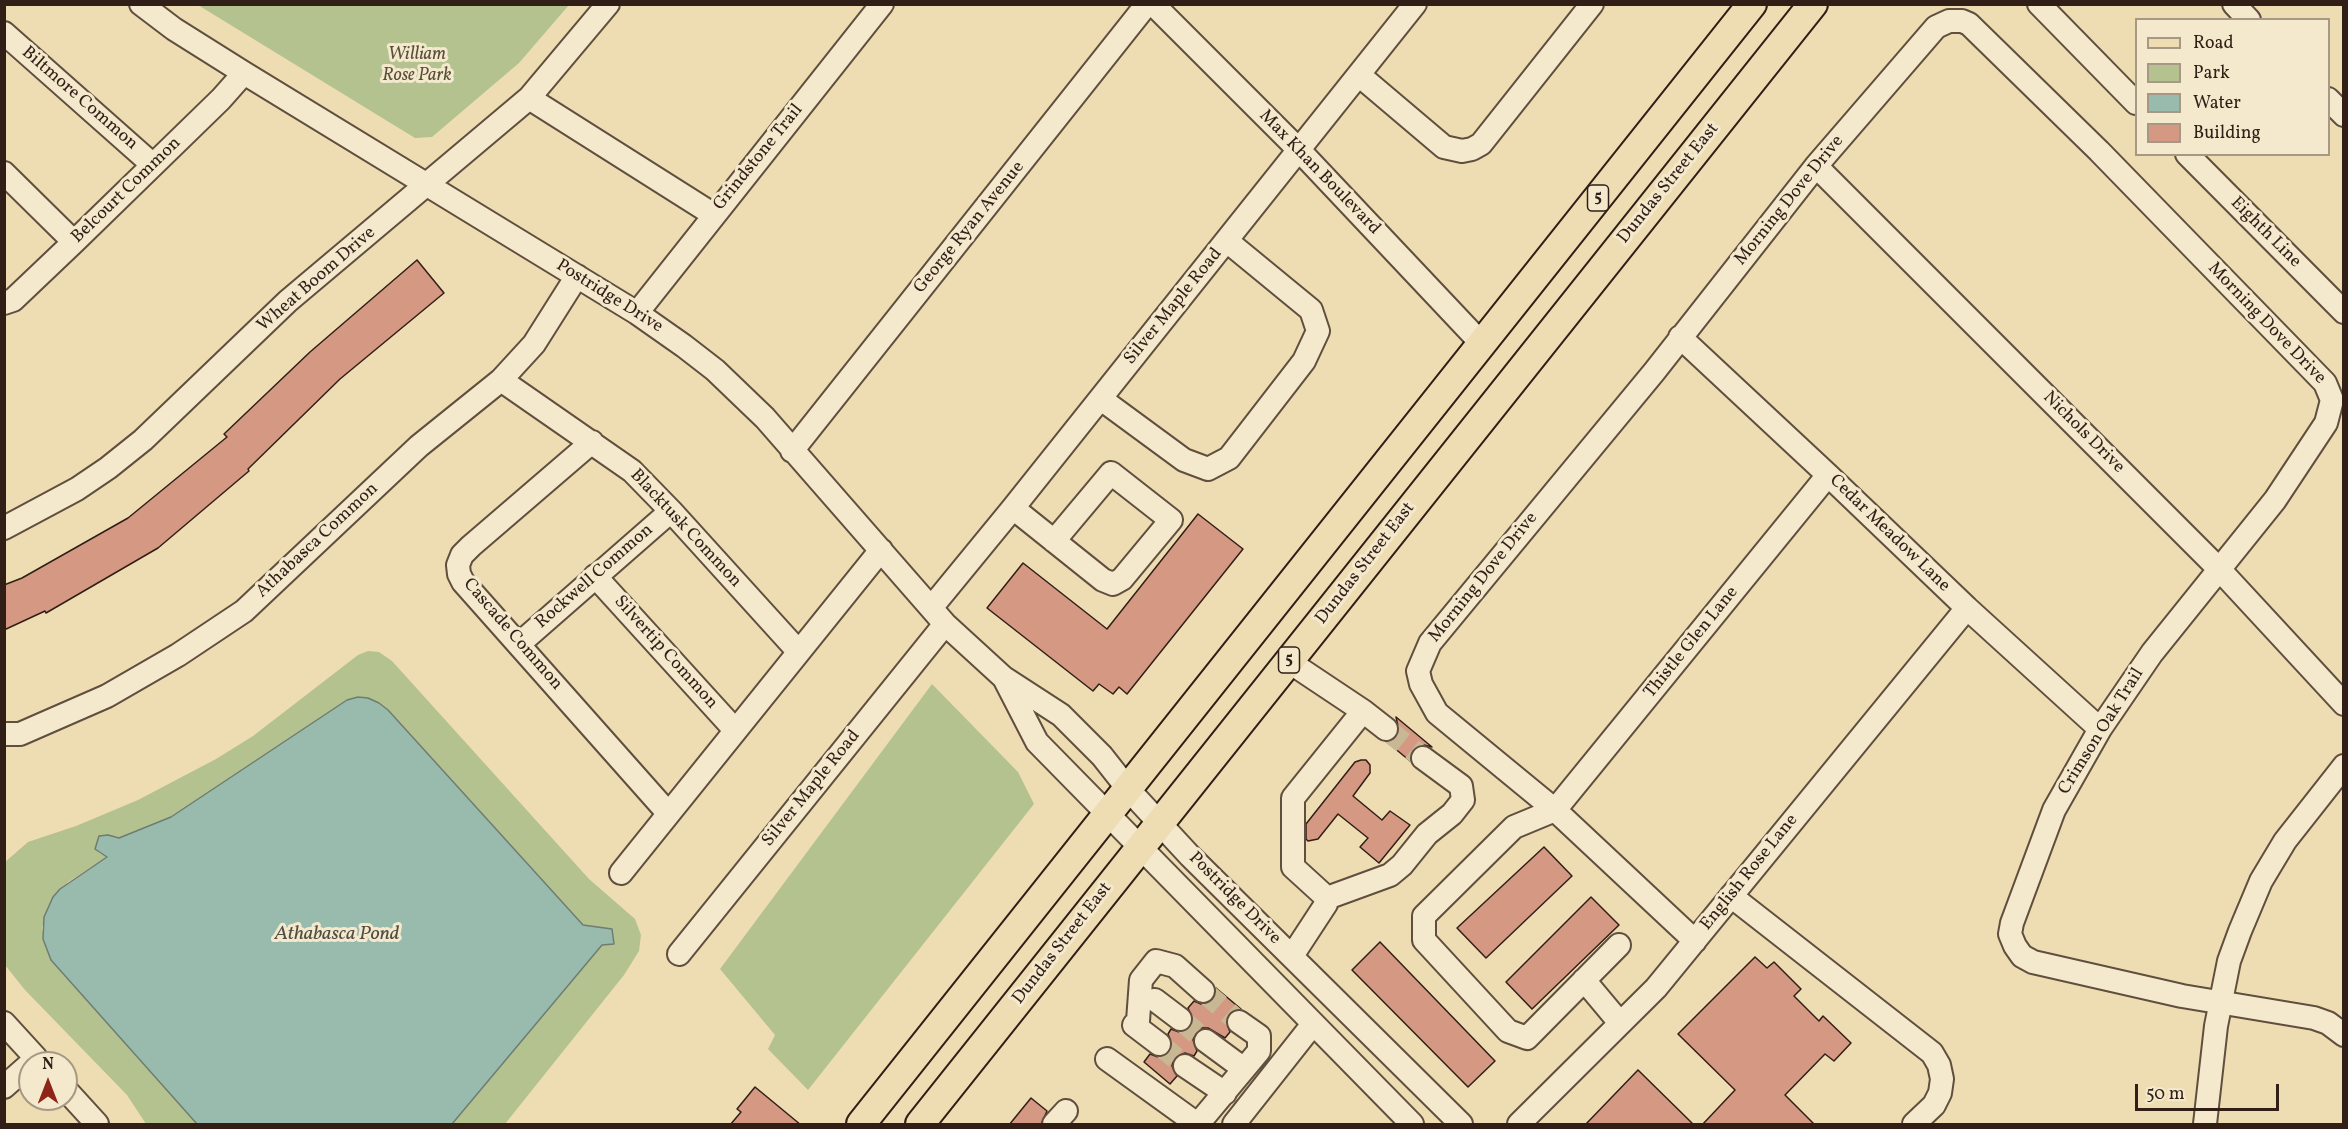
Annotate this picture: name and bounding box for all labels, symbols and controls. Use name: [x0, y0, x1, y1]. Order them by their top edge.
legend: [2135, 18, 2330, 156]
text: Road: [2193, 31, 2234, 56]
street label: Biltmore Common: [16, 43, 142, 155]
park label: William Rose Park: [382, 45, 452, 88]
text: Park: [2193, 61, 2230, 86]
text: Water: [2193, 91, 2241, 116]
street label: Grindstone Trail: [710, 101, 808, 215]
street label: Max Khan Boulevard: [1254, 106, 1384, 240]
street label: Dundas Street East: [1614, 119, 1724, 249]
text: Building: [2193, 121, 2261, 146]
street label: Morning Dove Drive: [1731, 132, 1849, 270]
street label: Belcourt Common: [68, 133, 186, 249]
street label: George Ryan Avenue: [910, 158, 1030, 298]
road number: 5: [1588, 185, 1608, 211]
street label: Eighth Line: [2225, 193, 2305, 273]
street label: Wheat Boom Drive: [253, 223, 381, 337]
street label: Silver Maple Road: [1120, 244, 1228, 370]
street label: Postridge Drive: [552, 255, 666, 339]
street label: Morning Dove Drive: [2202, 259, 2330, 389]
street label: Nichols Drive: [2037, 387, 2129, 479]
street label: Blacktusk Common: [625, 465, 745, 593]
street label: Cedar Meadow Lane: [1824, 471, 1954, 597]
street label: Athabasca Common: [252, 479, 384, 603]
street label: Dundas Street East: [1312, 499, 1420, 629]
street label: Morning Dove Drive: [1425, 509, 1543, 647]
street label: Rockwell Common: [532, 520, 658, 634]
street label: Cascade Common: [458, 575, 566, 695]
street label: Thistle Glen Lane: [1640, 583, 1744, 703]
street label: Silvertip Common: [608, 592, 722, 714]
road number: 5: [1278, 647, 1300, 673]
street label: Crimson Oak Trail: [2054, 665, 2150, 799]
street label: Silver Maple Road: [758, 726, 866, 852]
street label: English Rose Lane: [1697, 811, 1803, 935]
street label: Postridge Drive: [1183, 848, 1285, 950]
street label: Dundas Street East: [1009, 879, 1117, 1009]
water label: Athabasca Pond: [275, 923, 399, 947]
north arrow: [18, 1051, 78, 1111]
text: N: [42, 1054, 54, 1076]
scale bar: [2138, 1072, 2282, 1110]
text: 50 m: [2146, 1082, 2185, 1107]

